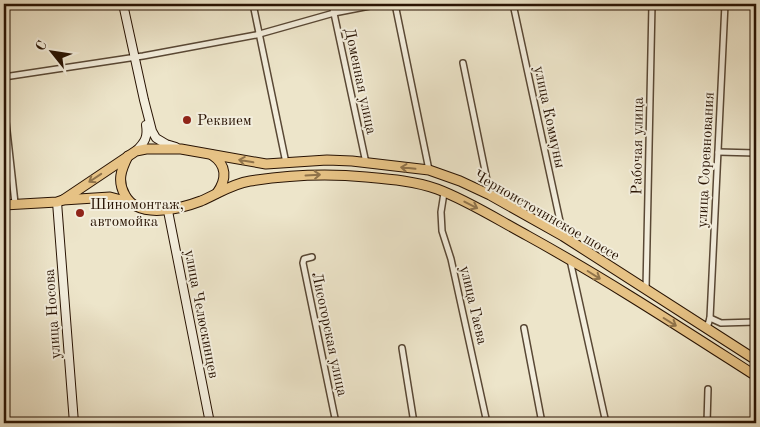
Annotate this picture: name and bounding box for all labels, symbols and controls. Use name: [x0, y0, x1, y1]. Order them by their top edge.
street label: Доменная улица: [341, 27, 378, 136]
north arrow: [28, 28, 78, 78]
text: С: [33, 38, 50, 54]
street label: улица Коммуны: [530, 65, 567, 170]
street label: улица Соревнования: [695, 91, 718, 229]
street label: Рабочая улица: [630, 96, 647, 195]
marker: Реквием: [181, 114, 193, 126]
place label: Реквием: [197, 114, 252, 129]
one-way arrow: [238, 156, 254, 166]
one-way arrow: [400, 163, 416, 172]
street label: Черноисточинское шоссе: [471, 168, 622, 264]
one-way arrow: [305, 171, 321, 180]
one-way arrow: [88, 172, 102, 183]
place label: Шиномонтаж, автомойка: [90, 198, 184, 230]
one-way arrow: [463, 201, 478, 210]
marker: Шиномонтаж, автомойка: [74, 207, 86, 219]
street label: улица Челюскинцев: [181, 249, 220, 380]
street label: улица Гаева: [456, 264, 489, 347]
street label: улица Носова: [43, 268, 64, 360]
one-way arrow: [586, 270, 600, 280]
street label: Лисогорская улица: [308, 271, 349, 398]
one-way arrow: [663, 316, 677, 327]

